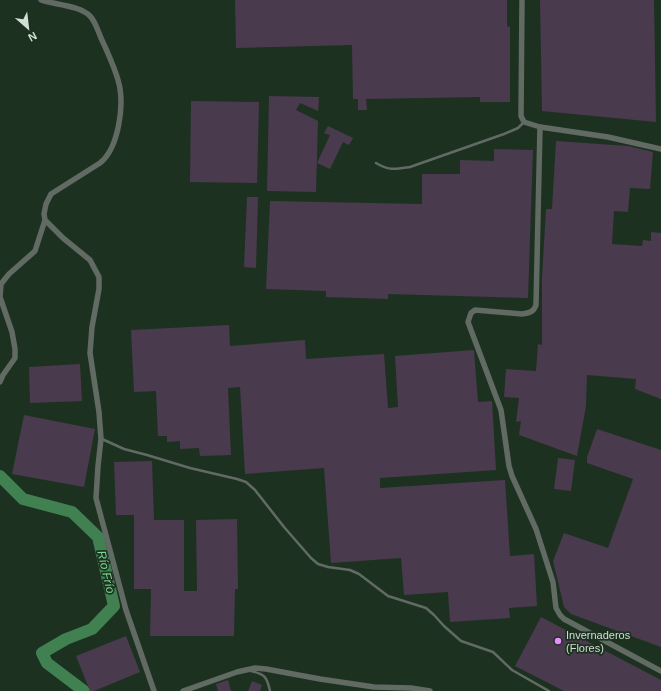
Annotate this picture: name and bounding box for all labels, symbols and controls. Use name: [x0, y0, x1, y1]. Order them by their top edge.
north arrow: [8, 8, 48, 48]
text: N: [26, 30, 39, 44]
water label: Río Frío: [94, 549, 118, 595]
place label: Invernaderos (Flores): [566, 629, 631, 654]
marker: Invernaderos (Flores): [553, 636, 563, 646]

